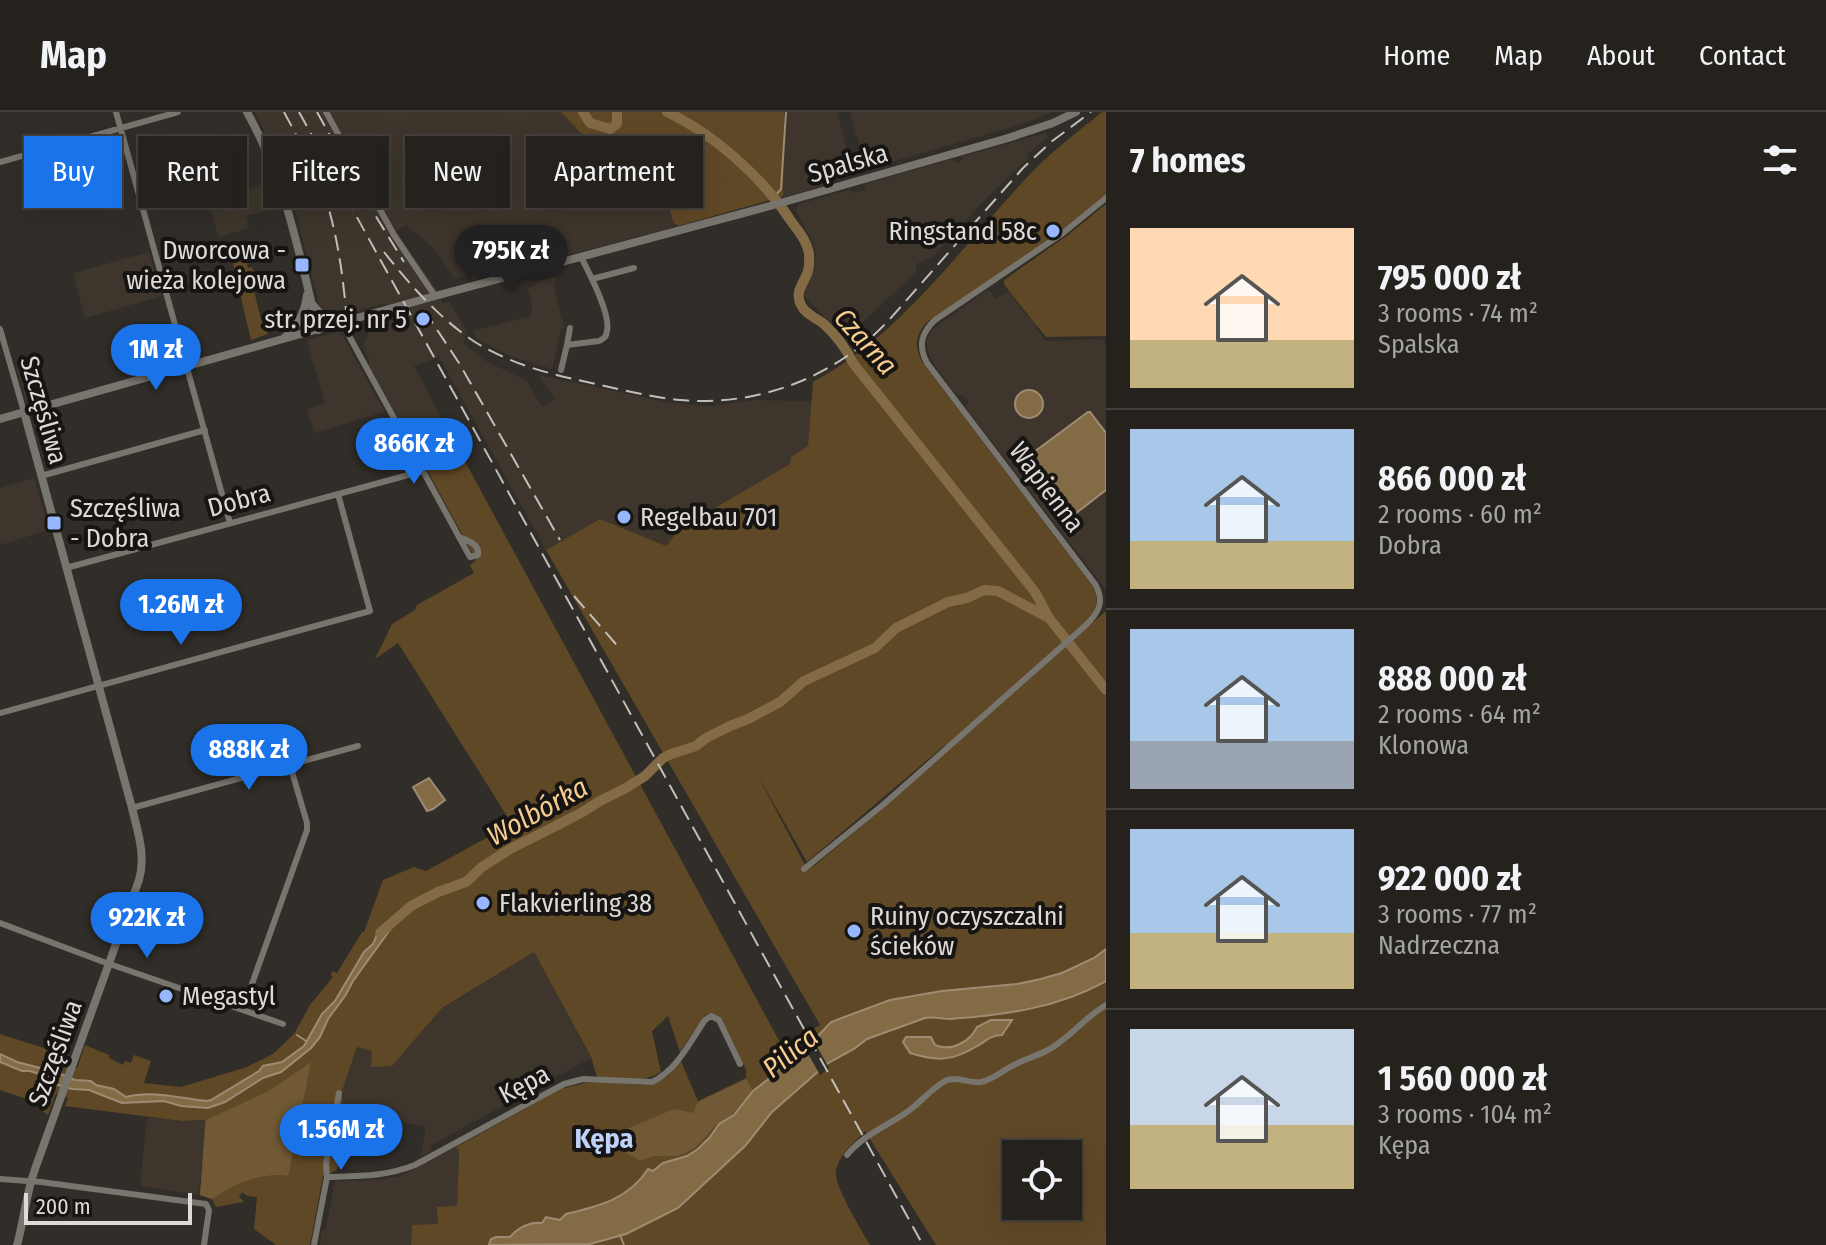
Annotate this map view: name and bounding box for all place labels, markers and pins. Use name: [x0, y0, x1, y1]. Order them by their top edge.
place label: Ringstand 58c: [889, 216, 1037, 247]
marker: Ringstand 58c: [1044, 222, 1062, 240]
pin: 795K zł: [437, 225, 585, 293]
place label: Dworcowa - wieża kolejowa: [126, 235, 286, 296]
marker: Dworcowa - wieża kolejowa: [293, 256, 311, 274]
place label: str. przej. nr 5: [264, 304, 407, 335]
marker: str. przej. nr 5: [414, 310, 432, 328]
pin: 1M zł: [100, 324, 212, 392]
pin: 866K zł: [340, 418, 488, 486]
place label: Szczęśliwa - Dobra: [70, 493, 181, 554]
place label: Regelbau 701: [640, 502, 777, 533]
marker: Regelbau 701: [615, 508, 633, 526]
marker: Szczęśliwa - Dobra: [45, 514, 63, 532]
pin: 1.26M zł: [98, 579, 264, 647]
pin: 888K zł: [175, 724, 323, 792]
place label: Flakvierling 38: [499, 888, 652, 919]
pin: 922K zł: [73, 892, 221, 960]
marker: Flakvierling 38: [474, 894, 492, 912]
place label: Ruiny oczyszczalni ścieków: [870, 901, 1064, 962]
marker: Ruiny oczyszczalni ścieków: [845, 922, 863, 940]
place label: Megastyl: [182, 981, 276, 1012]
marker: Megastyl: [157, 987, 175, 1005]
pin: 1.56M zł: [258, 1104, 424, 1172]

